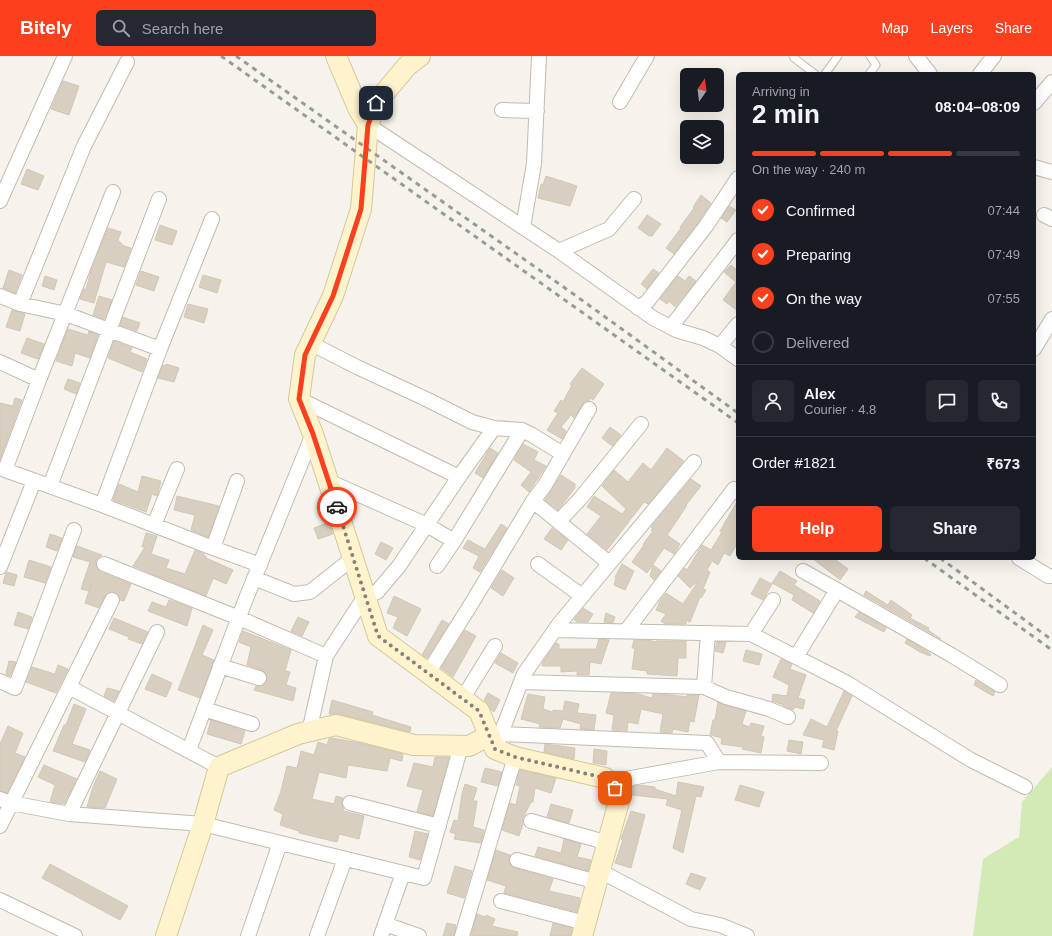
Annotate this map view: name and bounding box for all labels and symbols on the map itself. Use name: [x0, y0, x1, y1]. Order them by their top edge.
north arrow: [680, 68, 724, 112]
pin: [359, 86, 393, 120]
courier: [317, 487, 357, 527]
pin: [598, 771, 632, 805]

